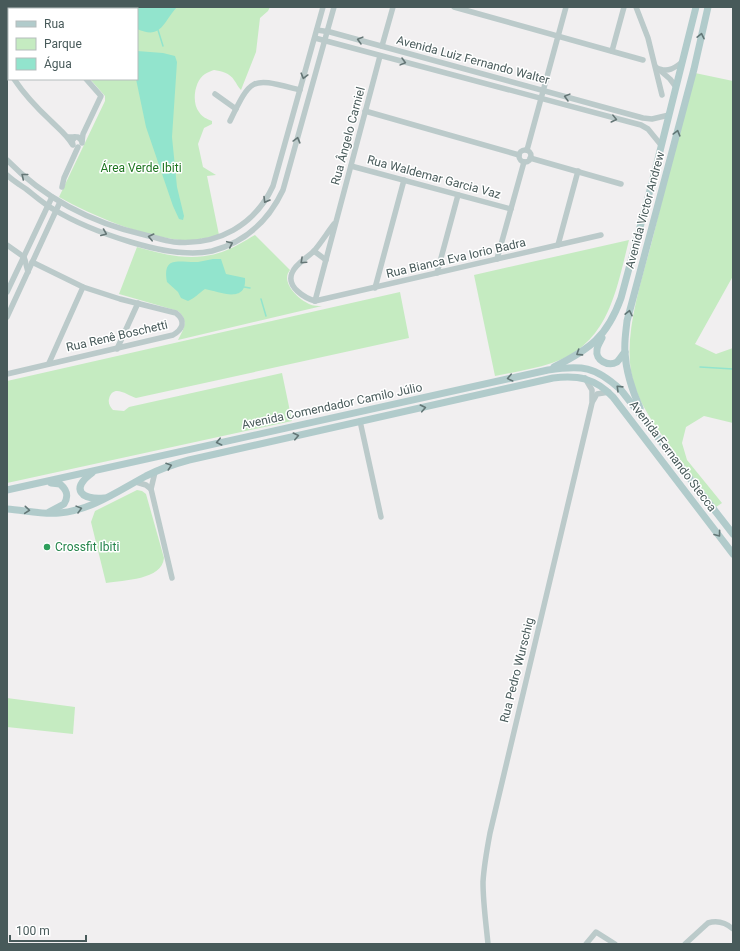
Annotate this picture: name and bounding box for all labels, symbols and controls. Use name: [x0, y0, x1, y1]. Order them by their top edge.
legend: [8, 8, 138, 80]
text: Rua: [44, 17, 65, 31]
street label: Avenida Luiz Fernando Walter: [395, 33, 551, 87]
one-way arrow: [697, 33, 705, 39]
one-way arrow: [357, 36, 364, 45]
text: Parque: [44, 37, 82, 51]
text: Água: [44, 56, 72, 71]
one-way arrow: [400, 58, 406, 66]
one-way arrow: [300, 72, 309, 79]
street label: Rua Ângelo Carniel: [327, 85, 368, 187]
one-way arrow: [563, 93, 570, 102]
one-way arrow: [611, 114, 617, 122]
one-way arrow: [672, 130, 680, 137]
one-way arrow: [293, 136, 301, 143]
street label: Avenida Victor Andrew: [623, 150, 667, 270]
street label: Rua Waldemar Garcia Vaz: [366, 152, 502, 202]
park label: Área Verde Ibiti: [100, 160, 182, 175]
one-way arrow: [21, 174, 28, 181]
one-way arrow: [263, 196, 271, 203]
one-way arrow: [101, 228, 108, 236]
one-way arrow: [148, 233, 154, 241]
street label: Rua Bianca Eva Iorio Badra: [385, 235, 527, 281]
one-way arrow: [226, 241, 233, 249]
one-way arrow: [300, 257, 308, 264]
one-way arrow: [624, 310, 632, 316]
street label: Rua Renê Boschetti: [65, 317, 169, 354]
one-way arrow: [576, 348, 583, 356]
one-way arrow: [507, 374, 514, 382]
street label: Avenida Comendador Camilo Júlio: [241, 380, 424, 432]
one-way arrow: [616, 385, 624, 393]
street label: Avenida Fernando Stecca: [627, 398, 719, 514]
one-way arrow: [419, 404, 426, 412]
one-way arrow: [292, 432, 299, 440]
one-way arrow: [216, 438, 222, 446]
one-way arrow: [166, 462, 173, 471]
one-way arrow: [76, 505, 83, 514]
one-way arrow: [24, 506, 30, 515]
one-way arrow: [713, 529, 720, 536]
place label: Crossfit Ibiti: [55, 540, 119, 554]
marker: Crossfit Ibiti: [42, 542, 52, 552]
street label: Rua Pedro Wurschig: [497, 616, 537, 724]
scale bar: [10, 917, 86, 943]
text: 100 m: [16, 924, 50, 938]

